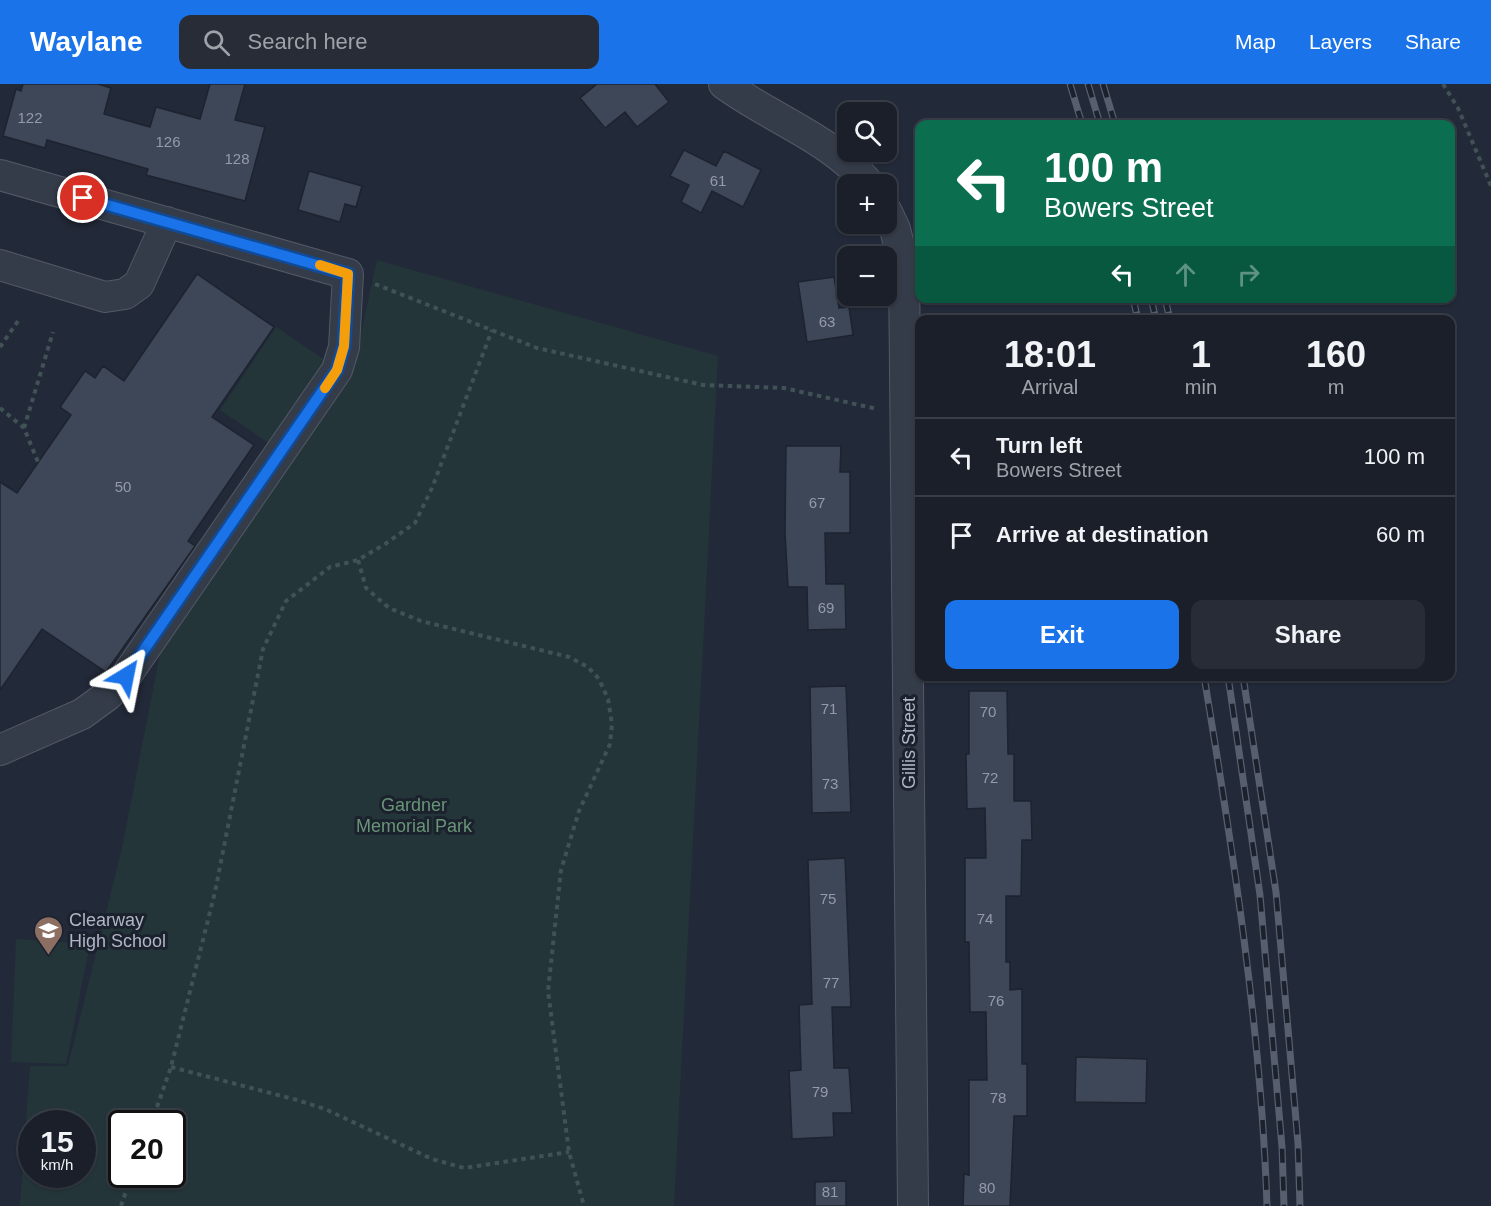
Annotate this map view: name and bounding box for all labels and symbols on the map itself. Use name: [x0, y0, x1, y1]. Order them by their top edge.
house number: 122: [17, 109, 43, 126]
house number: 126: [155, 133, 181, 150]
house number: 128: [224, 150, 250, 167]
pin: [57, 172, 108, 223]
house number: 61: [710, 172, 726, 189]
house number: 63: [819, 313, 835, 330]
house number: 50: [115, 478, 131, 495]
house number: 67: [809, 494, 825, 511]
house number: 69: [818, 599, 834, 616]
position arrow: [94, 644, 158, 708]
street label: Gillis Street: [899, 697, 919, 789]
house number: 71: [821, 700, 837, 717]
house number: 70: [980, 703, 996, 720]
house number: 72: [982, 769, 998, 786]
house number: 73: [822, 775, 838, 792]
park label: Gardner Memorial Park: [356, 795, 473, 836]
house number: 75: [820, 890, 836, 907]
place label: Clearway High School: [69, 910, 166, 951]
house number: 74: [977, 910, 993, 927]
school or university icon: Clearway High School: [32, 914, 64, 956]
house number: 77: [823, 974, 839, 991]
house number: 76: [988, 992, 1004, 1009]
house number: 79: [812, 1083, 828, 1100]
house number: 78: [990, 1089, 1006, 1106]
speed limit sign: 20: [108, 1110, 186, 1188]
house number: 80: [979, 1179, 995, 1196]
house number: 81: [822, 1183, 838, 1200]

